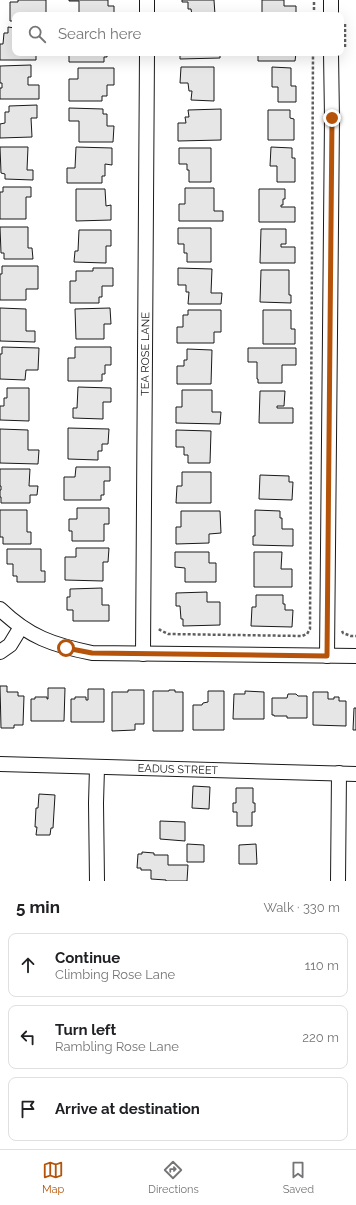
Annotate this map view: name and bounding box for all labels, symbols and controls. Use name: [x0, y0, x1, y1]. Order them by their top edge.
search box: [12, 12, 344, 56]
icon: search: [26, 23, 48, 45]
text: Search here: [58, 25, 141, 43]
route end: [323, 109, 341, 127]
street label: TEA ROSE LANE: [139, 312, 152, 396]
route start: [57, 639, 75, 657]
street label: EADUS STREET: [137, 762, 219, 777]
text: 5 min: [16, 897, 60, 917]
text: Walk · 330 m: [263, 900, 340, 915]
text: Continue: [55, 949, 120, 967]
icon: ahead: [17, 954, 39, 976]
text: 110 m: [305, 958, 339, 973]
text: Climbing Rose Lane: [55, 967, 175, 982]
text: Turn left: [55, 1021, 116, 1039]
icon: left: [17, 1026, 39, 1048]
text: 220 m: [302, 1030, 339, 1045]
text: Rambling Rose Lane: [55, 1039, 179, 1054]
icon: arrive: [17, 1098, 39, 1120]
text: Arrive at destination: [55, 1100, 200, 1118]
tab: Map: [42, 1159, 64, 1196]
tab: Directions: [148, 1159, 199, 1196]
tab: Saved: [283, 1159, 314, 1196]

